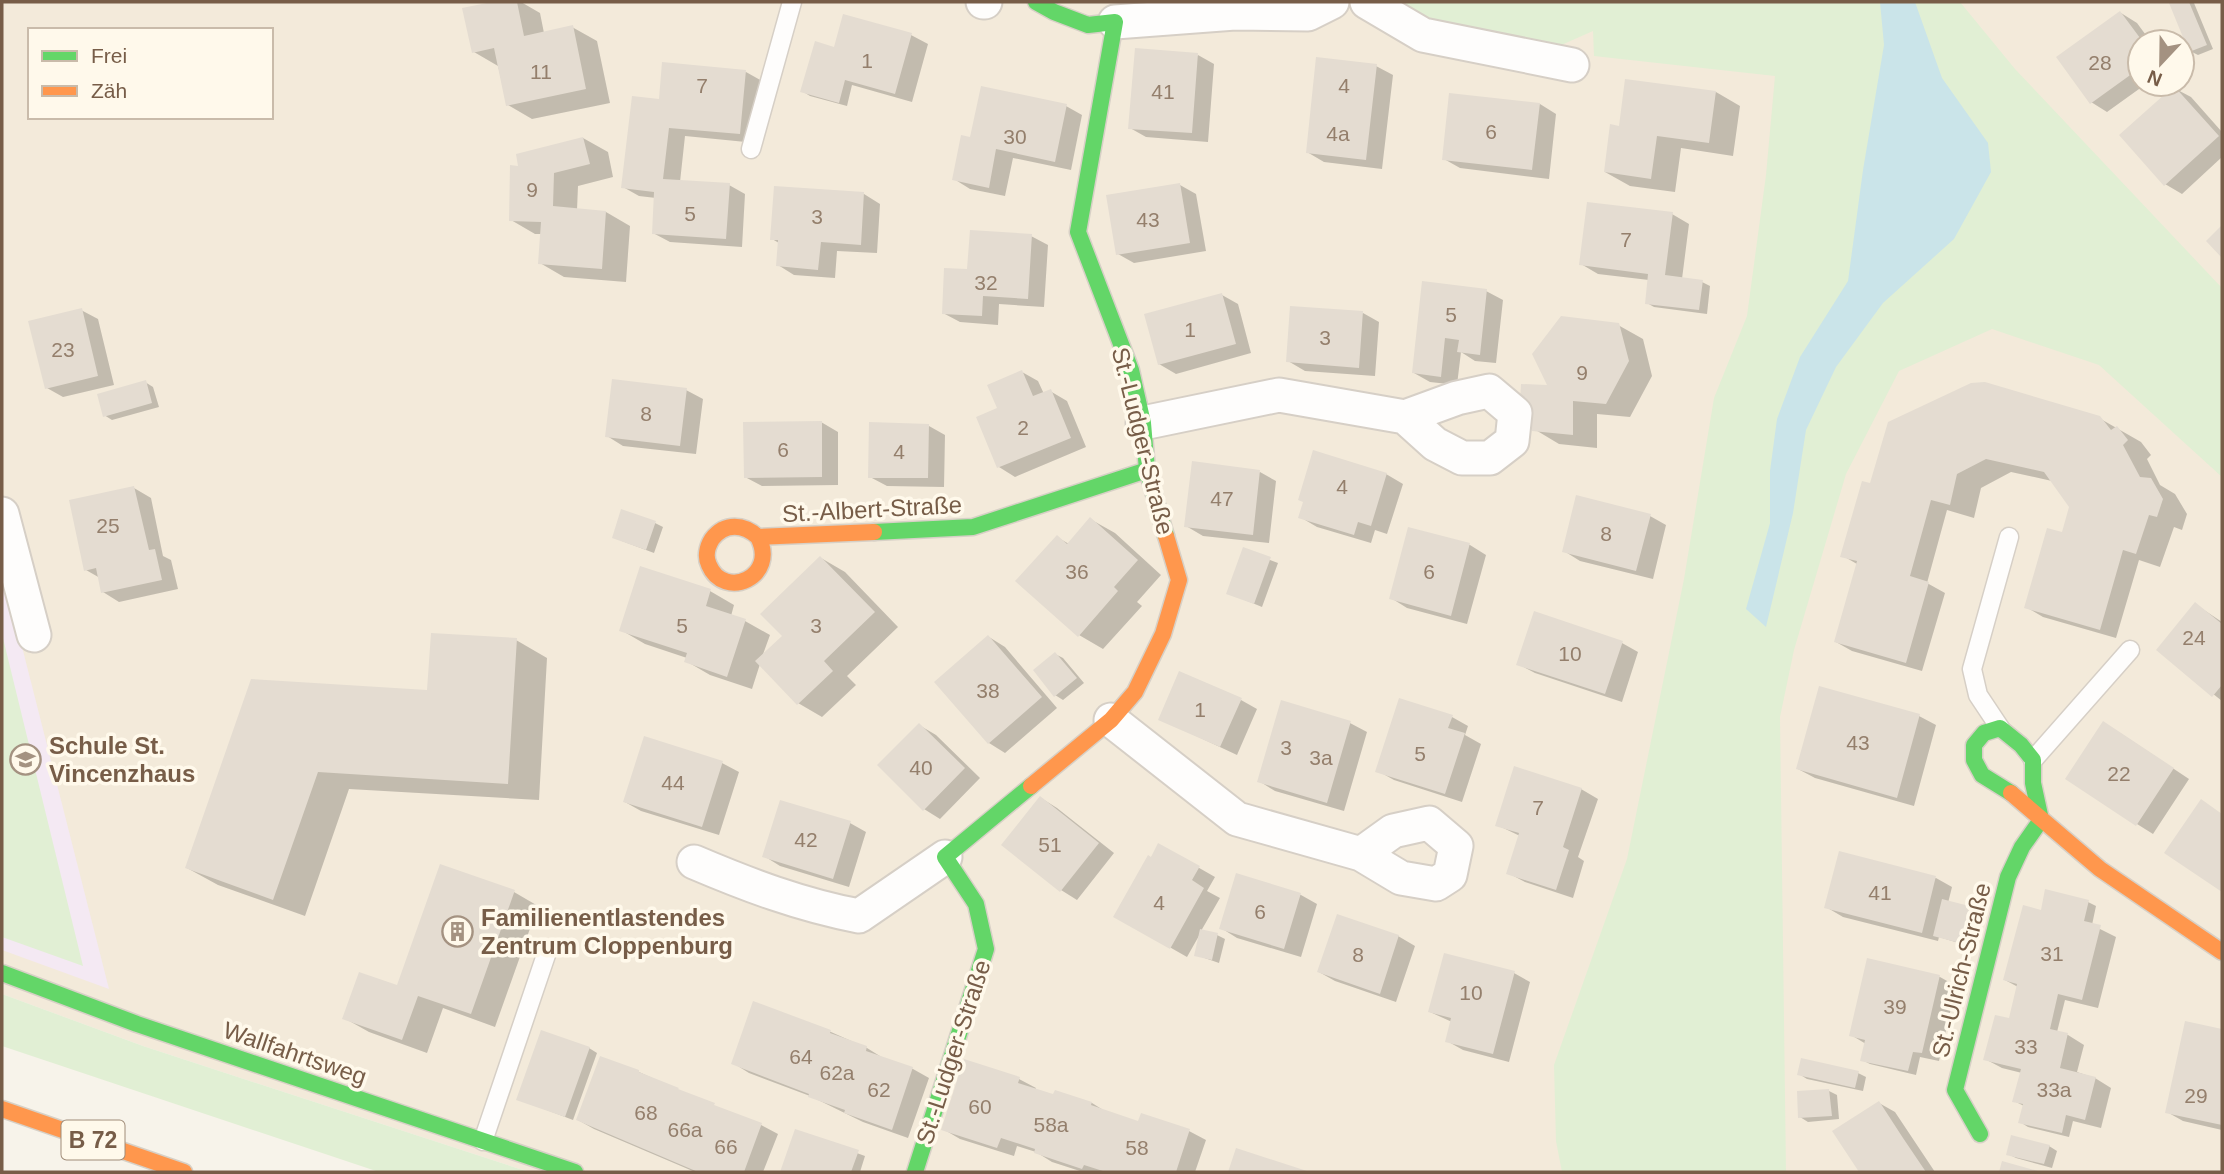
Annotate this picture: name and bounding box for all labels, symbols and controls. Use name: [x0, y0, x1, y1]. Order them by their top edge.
legend: [28, 28, 273, 119]
north arrow: [2126, 28, 2196, 98]
text: Frei: [91, 44, 127, 67]
house number: 1: [861, 49, 873, 72]
house number: 28: [2088, 51, 2112, 74]
house number: 11: [530, 60, 552, 83]
text: N: [2145, 66, 2165, 91]
house number: 7: [696, 74, 708, 97]
house number: 4: [1338, 74, 1350, 97]
text: Zäh: [91, 79, 127, 102]
house number: 41: [1151, 80, 1175, 103]
house number: 6: [1485, 120, 1497, 143]
house number: 4a: [1326, 122, 1350, 145]
house number: 30: [1003, 125, 1027, 148]
house number: 9: [526, 178, 538, 201]
house number: 5: [684, 202, 696, 225]
house number: 3: [811, 205, 823, 228]
house number: 43: [1136, 208, 1160, 231]
house number: 7: [1620, 228, 1632, 251]
house number: 32: [974, 271, 998, 294]
house number: 5: [1445, 303, 1457, 326]
house number: 1: [1184, 318, 1196, 341]
house number: 3: [1319, 326, 1331, 349]
house number: 23: [51, 338, 75, 361]
street label: St.-Ludger-Straße: [1107, 345, 1179, 537]
house number: 9: [1576, 361, 1588, 384]
house number: 8: [640, 402, 652, 425]
house number: 2: [1017, 416, 1029, 439]
house number: 6: [777, 438, 789, 461]
house number: 4: [893, 440, 905, 463]
house number: 4: [1336, 475, 1348, 498]
house number: 47: [1210, 487, 1234, 510]
street label: St.-Albert-Straße: [781, 491, 963, 527]
house number: 25: [96, 514, 120, 537]
house number: 8: [1600, 522, 1612, 545]
house number: 36: [1065, 560, 1089, 583]
house number: 6: [1423, 560, 1435, 583]
house number: 5: [676, 614, 688, 637]
house number: 3: [810, 614, 822, 637]
house number: 24: [2182, 626, 2206, 649]
house number: 10: [1558, 642, 1582, 665]
house number: 38: [976, 679, 1000, 702]
house number: 1: [1194, 698, 1206, 721]
house number: 43: [1846, 731, 1870, 754]
place label: Schule St. Vincenzhaus: [49, 732, 195, 787]
house number: 3: [1280, 736, 1292, 759]
school or university icon: Schule St. Vincenzhaus: [9, 742, 43, 776]
house number: 5: [1414, 742, 1426, 765]
house number: 3a: [1309, 746, 1333, 769]
house number: 40: [909, 756, 933, 779]
house number: 22: [2107, 762, 2131, 785]
house number: 44: [661, 771, 685, 794]
house number: 7: [1532, 796, 1544, 819]
house number: 42: [794, 828, 818, 851]
house number: 51: [1038, 833, 1062, 856]
street label: St.-Ulrich-Straße: [1926, 880, 1996, 1060]
house number: 41: [1868, 881, 1892, 904]
house number: 4: [1153, 891, 1165, 914]
house number: 6: [1254, 900, 1266, 923]
place label: Familienentlastendes Zentrum Cloppenburg: [481, 904, 733, 959]
building icon: Familienentlastendes Zentrum Cloppenburg: [441, 914, 475, 948]
house number: 31: [2040, 942, 2064, 965]
house number: 8: [1352, 943, 1364, 966]
street label: St.-Ludger-Straße: [910, 956, 996, 1148]
house number: 10: [1459, 981, 1483, 1004]
house number: 39: [1883, 995, 1907, 1018]
street label: Wallfahrtsweg: [220, 1016, 370, 1090]
house number: 33: [2014, 1035, 2038, 1058]
house number: 64: [789, 1045, 813, 1068]
house number: 62a: [819, 1061, 855, 1084]
house number: 62: [867, 1078, 891, 1101]
house number: 33a: [2036, 1078, 2072, 1101]
house number: 29: [2184, 1084, 2208, 1107]
house number: 60: [968, 1095, 992, 1118]
house number: 68: [634, 1101, 658, 1124]
house number: 58a: [1033, 1113, 1069, 1136]
house number: 66a: [667, 1118, 703, 1141]
road number: B 72: [62, 1120, 124, 1160]
house number: 66: [714, 1135, 738, 1158]
house number: 58: [1125, 1136, 1149, 1159]

